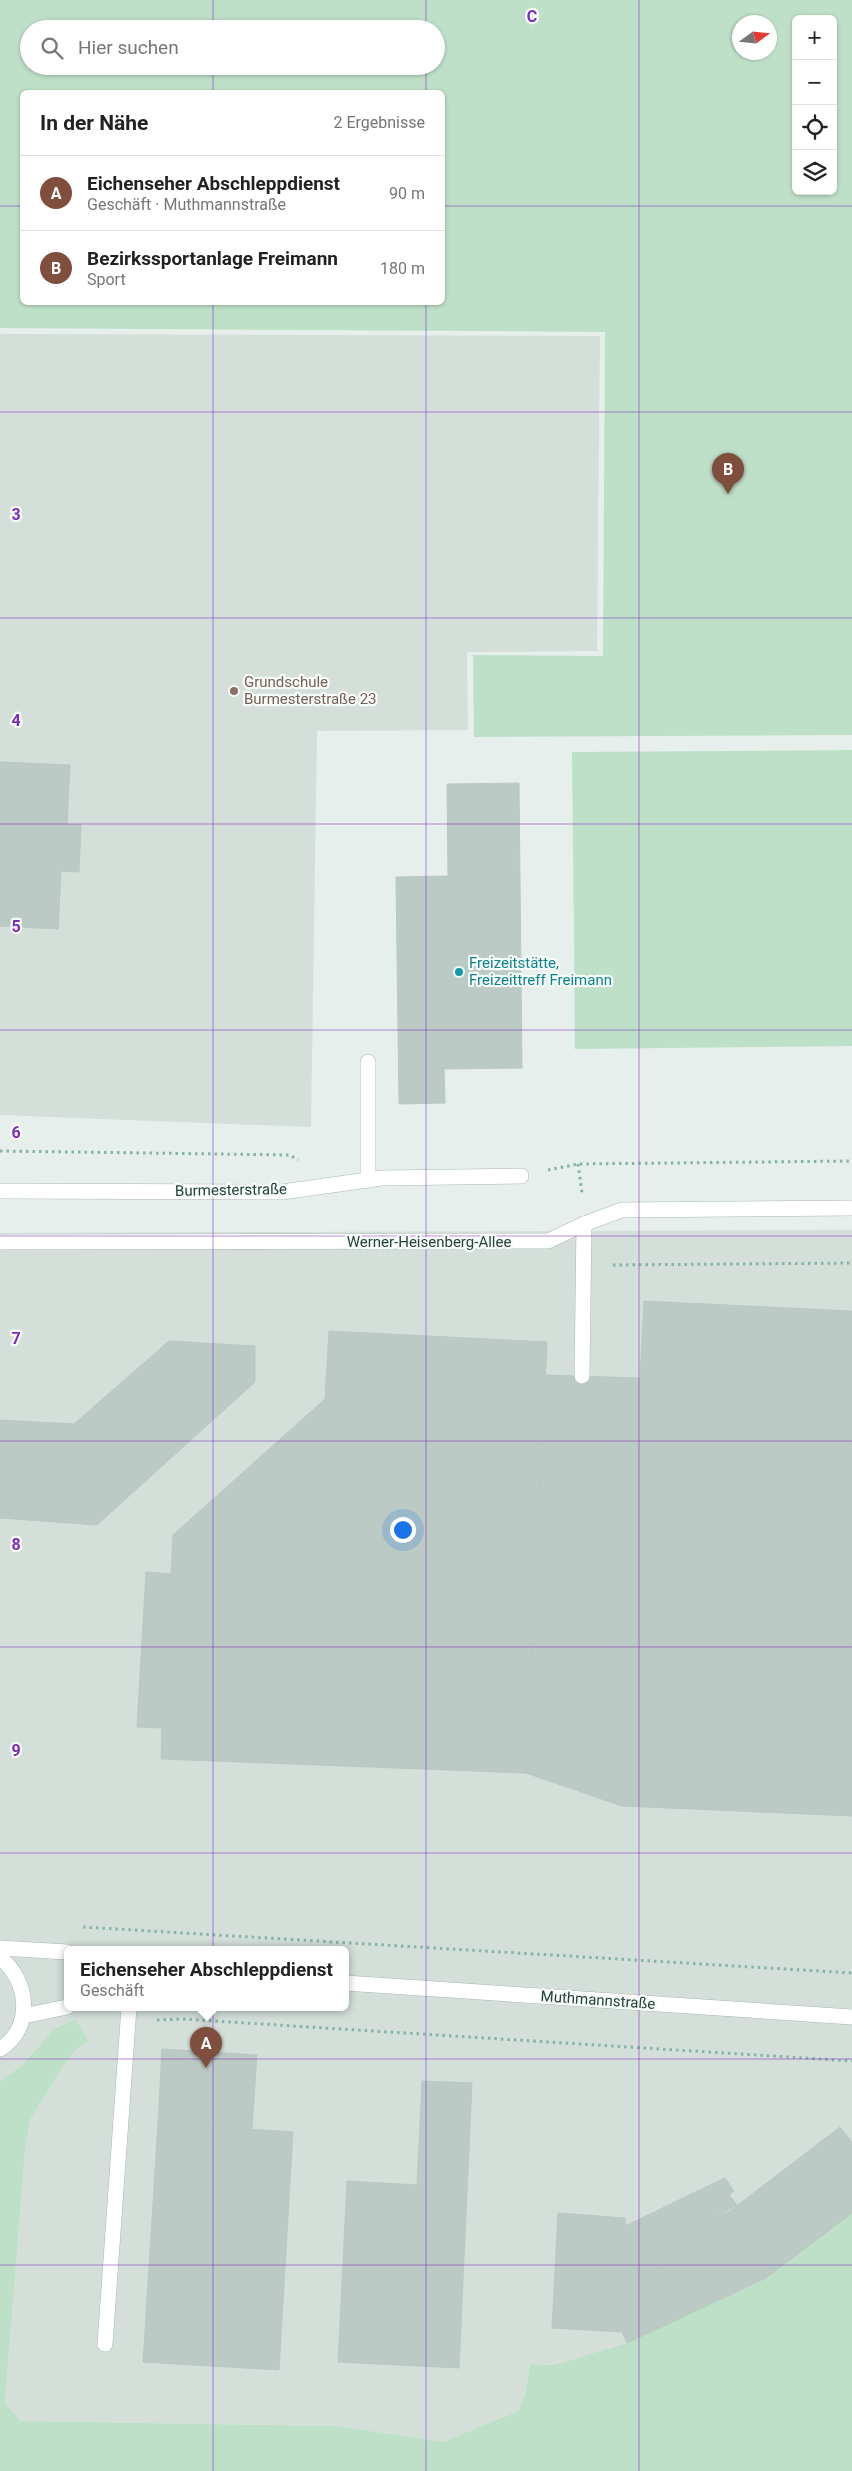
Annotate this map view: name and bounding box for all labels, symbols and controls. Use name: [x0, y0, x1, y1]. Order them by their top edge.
text: C: [527, 7, 537, 26]
north arrow: [732, 15, 777, 60]
map controls: [792, 15, 837, 195]
button: +: [792, 15, 837, 60]
search box: [20, 20, 445, 75]
icon: search: [38, 34, 66, 62]
text: Hier suchen: [78, 36, 179, 59]
button: −: [792, 60, 837, 105]
button: locate: [792, 105, 837, 150]
text: In der Nähe: [40, 111, 148, 135]
text: 2 Ergebnisse: [333, 113, 425, 132]
button: layers: [792, 150, 837, 195]
text: Eichenseher Abschleppdienst: [87, 172, 340, 195]
text: A: [51, 184, 61, 203]
text: 90 m: [389, 184, 425, 203]
text: Geschäft · Muthmannstraße: [87, 195, 286, 214]
text: Bezirkssportanlage Freimann: [87, 247, 338, 270]
text: B: [51, 259, 61, 278]
text: 180 m: [380, 259, 425, 278]
text: Sport: [87, 270, 126, 289]
pin: B: [712, 453, 744, 494]
text: 3: [11, 505, 21, 524]
place label: Grundschule Burmesterstraße 23: [244, 673, 377, 708]
marker: Grundschule Burmesterstraße 23: [228, 685, 240, 697]
text: 4: [11, 711, 21, 730]
text: 5: [11, 917, 21, 936]
place label: Freizeitstätte, Freizeittreff Freimann: [469, 954, 612, 989]
marker: Freizeitstätte, Freizeittreff Freimann: [453, 966, 465, 978]
text: 6: [11, 1123, 21, 1142]
street label: Burmesterstraße: [175, 1180, 287, 1200]
street label: Werner-Heisenberg-Allee: [347, 1233, 511, 1251]
text: 7: [11, 1329, 21, 1348]
your location: [390, 1517, 416, 1543]
text: 8: [11, 1535, 21, 1554]
text: 9: [11, 1741, 21, 1760]
popup: [64, 1946, 349, 2011]
text: Eichenseher Abschleppdienst: [80, 1958, 333, 1981]
text: Geschäft: [80, 1981, 144, 2000]
street label: Muthmannstraße: [540, 1987, 656, 2013]
pin: A: [190, 2027, 222, 2068]

